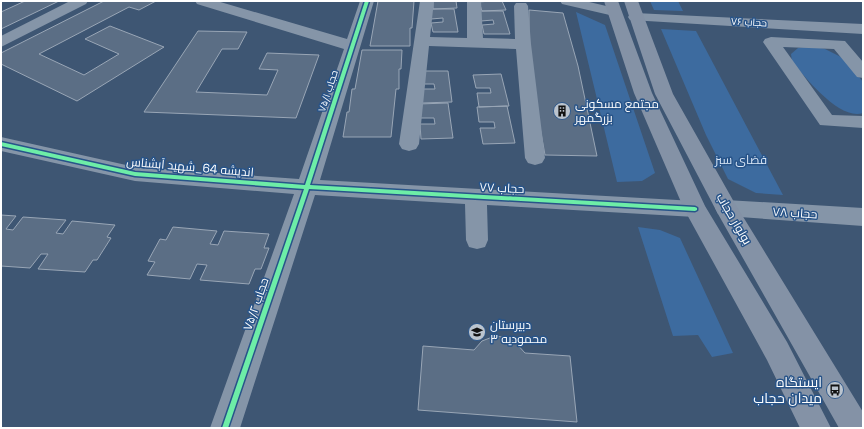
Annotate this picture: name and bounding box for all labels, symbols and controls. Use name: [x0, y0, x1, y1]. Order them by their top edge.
street label: حجاب ۷۶: [731, 15, 767, 29]
street label: حجاب ۷۵/۱: [315, 68, 341, 114]
place label: مجتمع مسکونی بزرگمهر: [574, 96, 659, 126]
building icon: مجتمع مسکونی بزرگمهر: [552, 101, 572, 121]
park label: فضای سبز: [714, 152, 767, 168]
street label: اندیشه 64_شهید آبشناس: [126, 153, 254, 181]
street label: حجاب ۷۷: [479, 179, 525, 197]
street label: بولوار حجاب: [713, 190, 755, 248]
street label: حجاب ۷۸: [772, 203, 818, 223]
street label: حجاب ۷۵/۲: [240, 275, 272, 333]
place label: دبیرستان محمودیه ۳: [490, 317, 547, 347]
school or university icon: دبیرستان محمودیه ۳: [467, 322, 487, 342]
place label: ایستگاه میدان حجاب: [753, 373, 822, 407]
bus stop icon: ایستگاه میدان حجاب: [825, 380, 845, 400]

